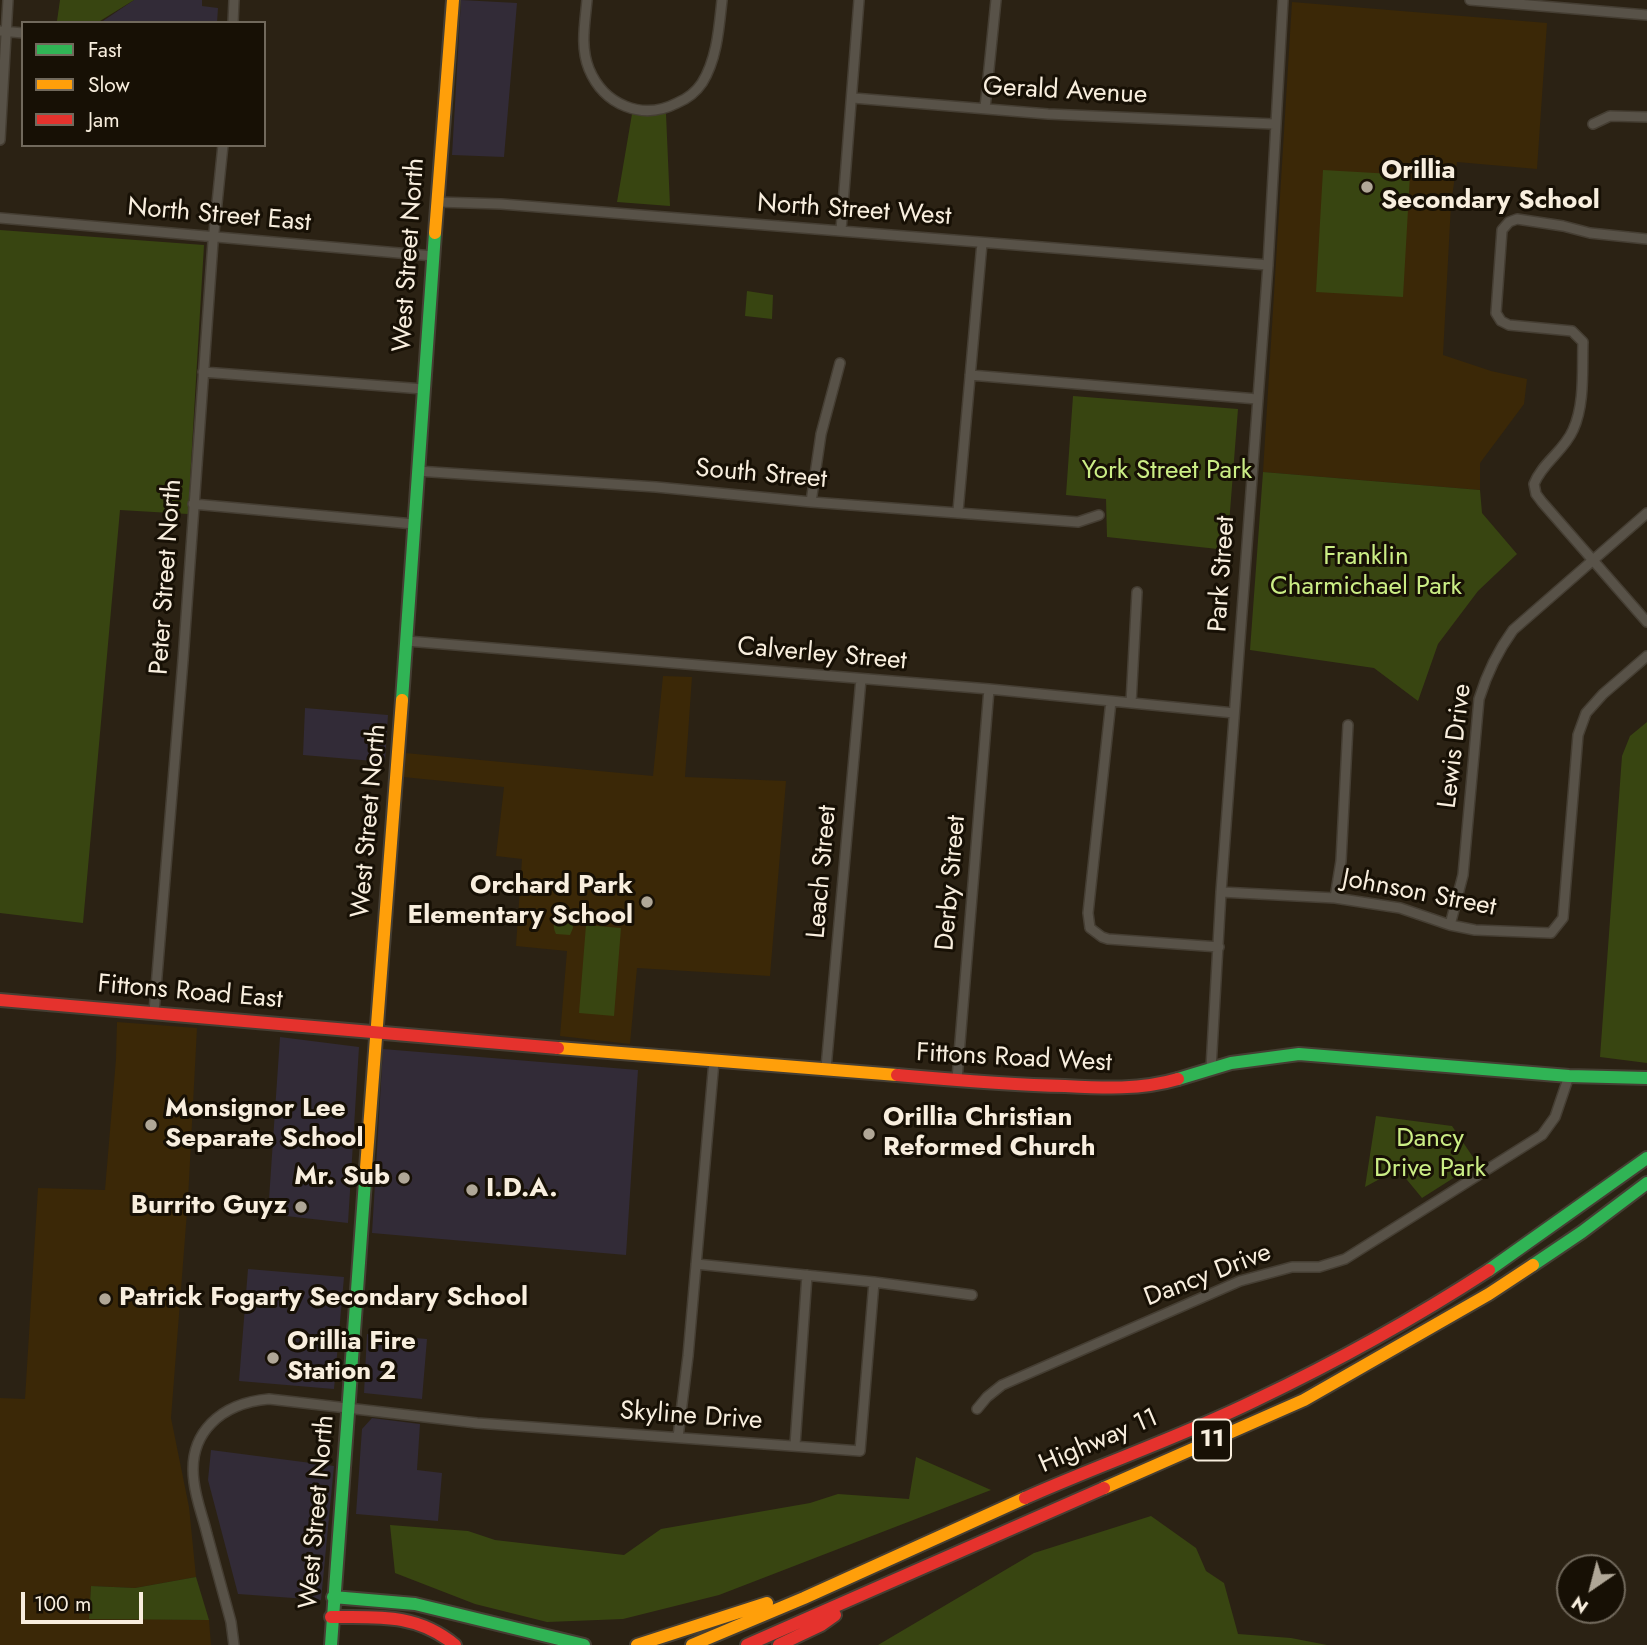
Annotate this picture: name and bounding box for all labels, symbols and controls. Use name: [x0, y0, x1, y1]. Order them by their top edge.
legend: [21, 21, 266, 147]
text: Fast: [88, 35, 121, 65]
text: Slow: [88, 70, 130, 100]
street label: Gerald Avenue: [982, 72, 1148, 112]
text: Jam: [88, 105, 120, 135]
place label: Orillia Secondary School: [1381, 156, 1600, 218]
street label: West Street North: [388, 157, 432, 353]
marker: Orillia Secondary School: [1359, 179, 1375, 195]
street label: North Street West: [756, 189, 952, 233]
street label: North Street East: [126, 192, 312, 240]
street label: South Street: [694, 454, 828, 496]
park label: York Street Park: [1082, 456, 1252, 488]
street label: Peter Street North: [145, 478, 189, 676]
street label: Park Street: [1203, 515, 1243, 633]
park label: Franklin Charmichael Park: [1270, 542, 1462, 604]
street label: Calverley Street: [736, 632, 908, 678]
street label: Lewis Drive: [1433, 682, 1479, 810]
street label: West Street North: [346, 723, 394, 919]
street label: Leach Street: [802, 804, 844, 940]
street label: Derby Street: [931, 814, 973, 952]
street label: Johnson Street: [1340, 864, 1498, 924]
place label: Orchard Park Elementary School: [408, 871, 633, 932]
marker: Orchard Park Elementary School: [639, 894, 655, 910]
street label: Fittons Road East: [96, 969, 284, 1017]
street label: Fittons Road West: [915, 1038, 1113, 1080]
place label: Monsignor Lee Separate School: [165, 1094, 363, 1156]
place label: Orillia Christian Reformed Church: [883, 1103, 1096, 1164]
marker: Monsignor Lee Separate School: [143, 1117, 159, 1133]
park label: Dancy Drive Park: [1374, 1124, 1486, 1186]
marker: Orillia Christian Reformed Church: [861, 1126, 877, 1142]
place label: Mr. Sub: [294, 1162, 390, 1194]
marker: Mr. Sub: [396, 1170, 412, 1186]
place label: I.D.A.: [486, 1174, 558, 1206]
marker: I.D.A.: [464, 1182, 480, 1198]
place label: Burrito Guyz: [131, 1191, 287, 1223]
marker: Burrito Guyz: [293, 1199, 309, 1215]
street label: Dancy Drive: [1140, 1238, 1276, 1314]
place label: Patrick Fogarty Secondary School: [119, 1283, 528, 1315]
marker: Patrick Fogarty Secondary School: [97, 1291, 113, 1307]
place label: Orillia Fire Station 2: [287, 1327, 416, 1388]
marker: Orillia Fire Station 2: [265, 1350, 281, 1366]
street label: Skyline Drive: [619, 1396, 763, 1438]
street label: Highway 11: [1035, 1403, 1163, 1481]
street label: West Street North: [294, 1414, 342, 1610]
road number: 11: [1193, 1420, 1231, 1460]
north arrow: [1556, 1554, 1626, 1624]
scale bar: [24, 1578, 147, 1622]
text: 100 m: [34, 1589, 91, 1619]
text: N: [1566, 1590, 1594, 1620]

